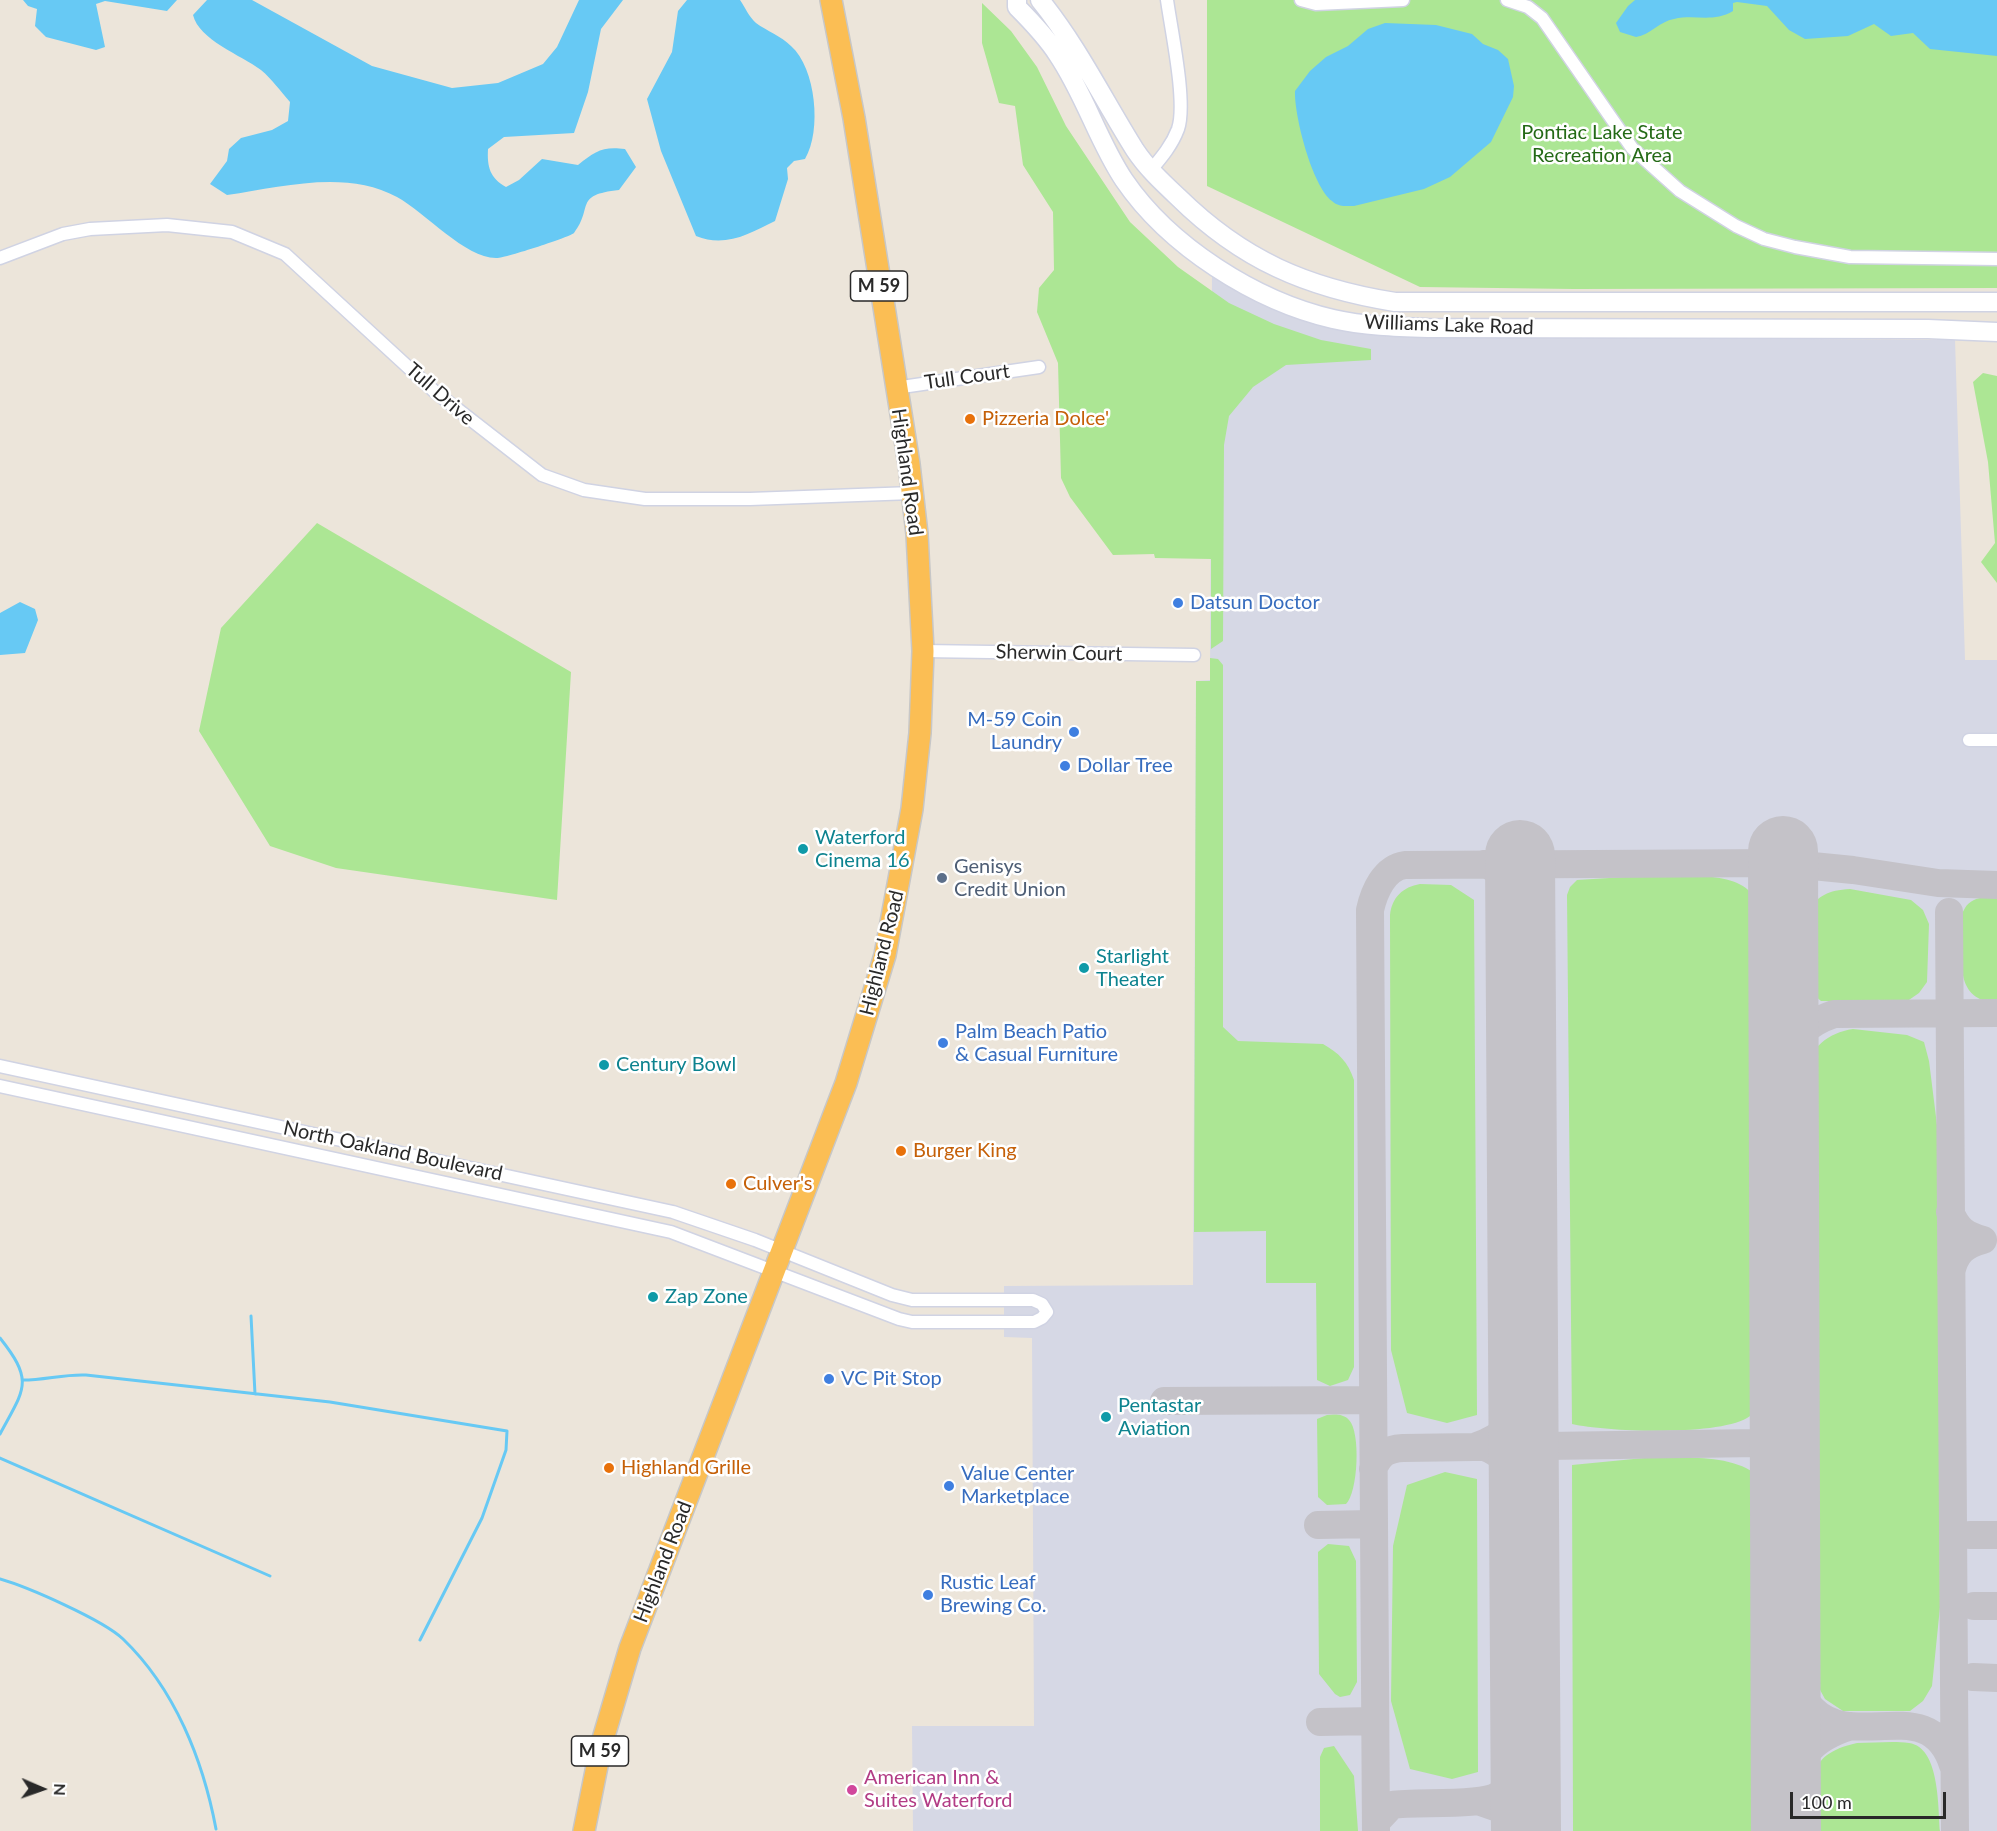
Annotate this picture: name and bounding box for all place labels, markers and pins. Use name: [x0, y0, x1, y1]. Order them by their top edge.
place label: Pizzeria Dolce': [982, 407, 1109, 431]
marker: Pizzeria Dolce': [963, 412, 977, 426]
place label: Datsun Doctor: [1190, 591, 1320, 615]
marker: Datsun Doctor: [1171, 596, 1185, 610]
place label: M-59 Coin Laundry: [967, 708, 1062, 755]
marker: M-59 Coin Laundry: [1067, 725, 1081, 739]
place label: Dollar Tree: [1077, 754, 1173, 778]
marker: Dollar Tree: [1058, 759, 1072, 773]
place label: Waterford Cinema 16: [815, 826, 910, 873]
marker: Waterford Cinema 16: [796, 842, 810, 856]
place label: Genisys Credit Union: [954, 855, 1066, 902]
marker: Genisys Credit Union: [935, 871, 949, 885]
place label: Starlight Theater: [1096, 945, 1169, 992]
marker: Starlight Theater: [1077, 961, 1091, 975]
place label: Palm Beach Patio & Casual Furniture: [955, 1020, 1118, 1067]
marker: Palm Beach Patio & Casual Furniture: [936, 1036, 950, 1050]
place label: Century Bowl: [616, 1053, 736, 1077]
marker: Century Bowl: [597, 1058, 611, 1072]
place label: Burger King: [913, 1139, 1017, 1163]
marker: Burger King: [894, 1144, 908, 1158]
place label: Culver's: [743, 1172, 813, 1196]
marker: Culver's: [724, 1177, 738, 1191]
place label: Zap Zone: [665, 1285, 748, 1309]
marker: Zap Zone: [646, 1290, 660, 1304]
place label: VC Pit Stop: [841, 1367, 942, 1391]
marker: VC Pit Stop: [822, 1372, 836, 1386]
place label: Pentastar Aviation: [1118, 1394, 1201, 1441]
marker: Pentastar Aviation: [1099, 1410, 1113, 1424]
place label: Highland Grille: [621, 1456, 751, 1480]
marker: Highland Grille: [602, 1461, 616, 1475]
place label: Value Center Marketplace: [961, 1462, 1074, 1509]
marker: Value Center Marketplace: [942, 1479, 956, 1493]
place label: Rustic Leaf Brewing Co.: [940, 1571, 1046, 1618]
marker: Rustic Leaf Brewing Co.: [921, 1588, 935, 1602]
place label: American Inn & Suites Waterford: [864, 1766, 1013, 1813]
marker: American Inn & Suites Waterford: [845, 1783, 859, 1797]

